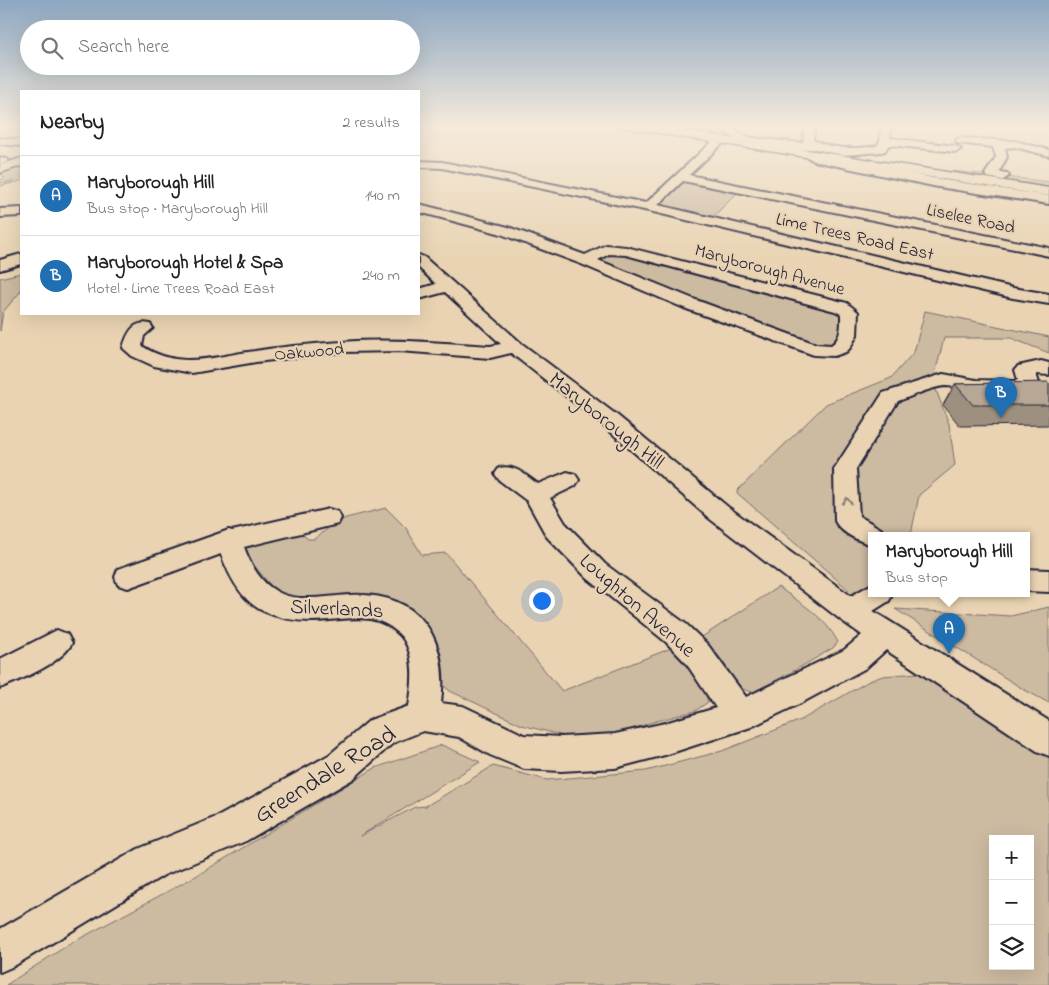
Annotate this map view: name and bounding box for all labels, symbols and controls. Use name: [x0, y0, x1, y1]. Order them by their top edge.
search box: [20, 20, 420, 75]
icon: search: [38, 34, 66, 62]
text: Search here: [78, 34, 169, 61]
text: Nearby: [40, 108, 104, 138]
text: 2 results: [342, 111, 400, 135]
text: Maryborough Hill: [87, 170, 214, 197]
text: A: [51, 184, 61, 208]
text: 140 m: [365, 184, 400, 208]
text: Bus stop · Maryborough Hill: [87, 197, 268, 221]
street label: Liselee Road: [924, 198, 1017, 242]
street label: Lime Trees Road East: [773, 207, 936, 269]
street label: Maryborough Avenue: [691, 238, 848, 305]
text: Maryborough Hotel & Spa: [87, 250, 283, 277]
text: B: [51, 264, 61, 288]
text: 240 m: [362, 264, 400, 288]
text: Hotel · Lime Trees Road East: [87, 277, 275, 301]
street label: Oakwood: [273, 337, 345, 369]
street label: Maryborough Hill: [540, 366, 670, 479]
pin: B: [985, 377, 1017, 418]
one-way arrow: [841, 496, 852, 504]
popup: [868, 532, 1030, 597]
text: Maryborough Hill: [885, 539, 1013, 566]
street label: Loughton Avenue: [571, 547, 702, 667]
text: Bus stop: [885, 566, 948, 590]
your location: [529, 588, 555, 614]
street label: Silverlands: [290, 593, 384, 627]
pin: A: [933, 613, 965, 654]
street label: Greendale Road: [247, 717, 404, 834]
map controls: [989, 835, 1034, 970]
button: +: [989, 835, 1034, 880]
button: −: [989, 880, 1034, 925]
button: layers: [989, 925, 1034, 970]

